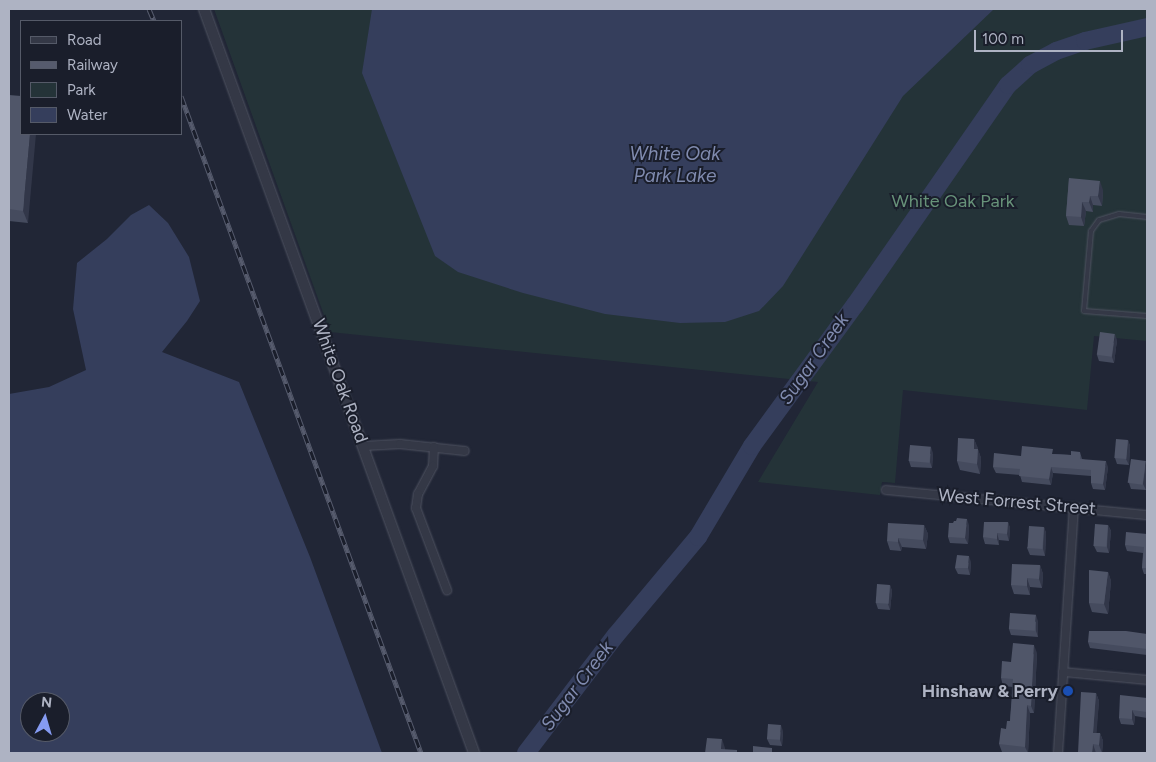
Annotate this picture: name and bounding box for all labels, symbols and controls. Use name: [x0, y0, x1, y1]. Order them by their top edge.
legend: [20, 20, 182, 135]
scale bar: [976, 20, 1125, 52]
text: 100 m: [982, 30, 1024, 48]
text: Road: [67, 31, 102, 49]
text: Railway: [67, 56, 118, 74]
text: Park: [67, 81, 96, 99]
text: Water: [67, 106, 107, 124]
water label: White Oak Park Lake: [630, 143, 720, 187]
park label: White Oak Park: [891, 190, 1015, 212]
water label: Sugar Creek: [774, 309, 854, 409]
street label: White Oak Road: [308, 316, 372, 446]
street label: West Forrest Street: [937, 484, 1097, 520]
water label: Sugar Creek: [536, 637, 618, 735]
place label: Hinshaw & Perry: [922, 680, 1058, 702]
marker: Hinshaw & Perry: [1062, 685, 1074, 697]
north arrow: [20, 692, 70, 742]
text: N: [40, 694, 53, 712]

